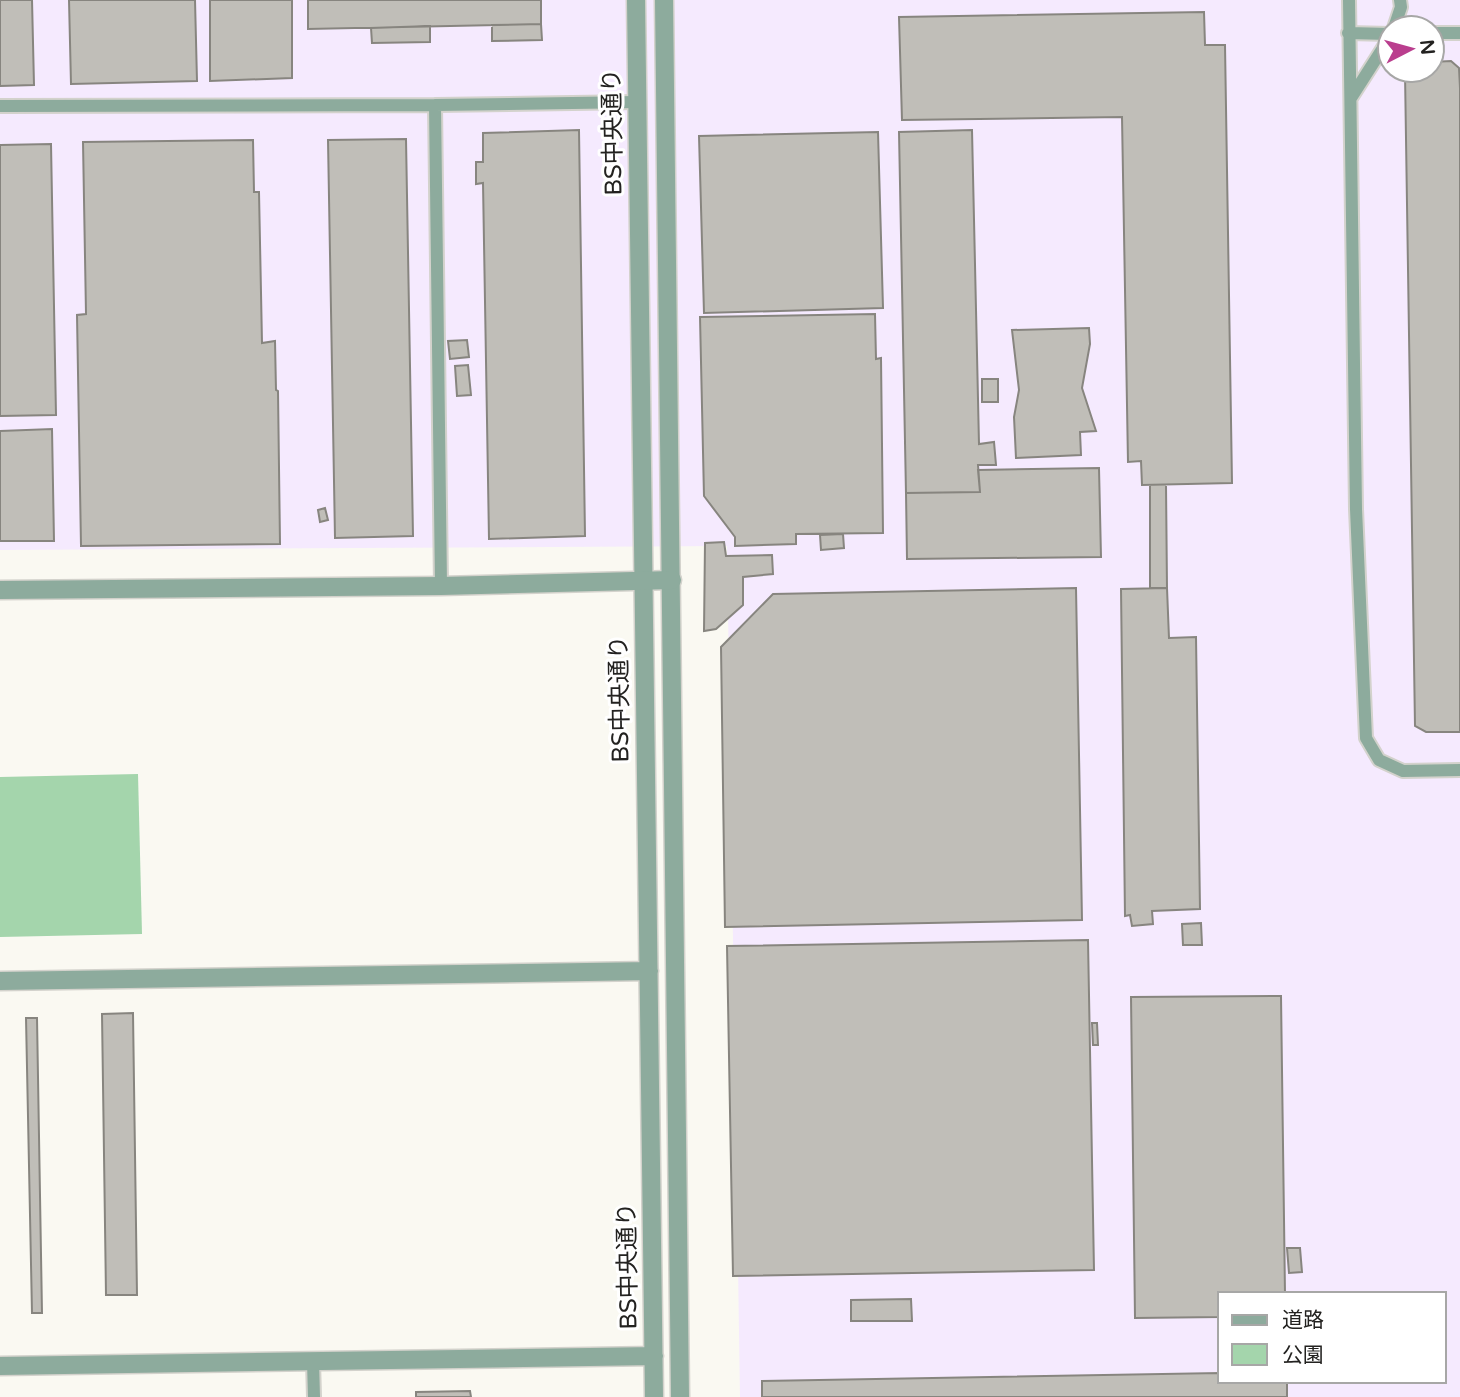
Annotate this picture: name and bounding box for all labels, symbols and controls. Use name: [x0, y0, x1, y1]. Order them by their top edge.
north arrow: [1376, 14, 1446, 84]
text: N: [1415, 39, 1439, 56]
street label: BS中央通り: [597, 68, 629, 196]
street label: BS中央通り: [604, 635, 636, 763]
street label: BS中央通り: [612, 1202, 644, 1330]
legend: [1218, 1292, 1446, 1383]
text: 道路: [1282, 1308, 1324, 1333]
text: 公園: [1282, 1343, 1324, 1368]

